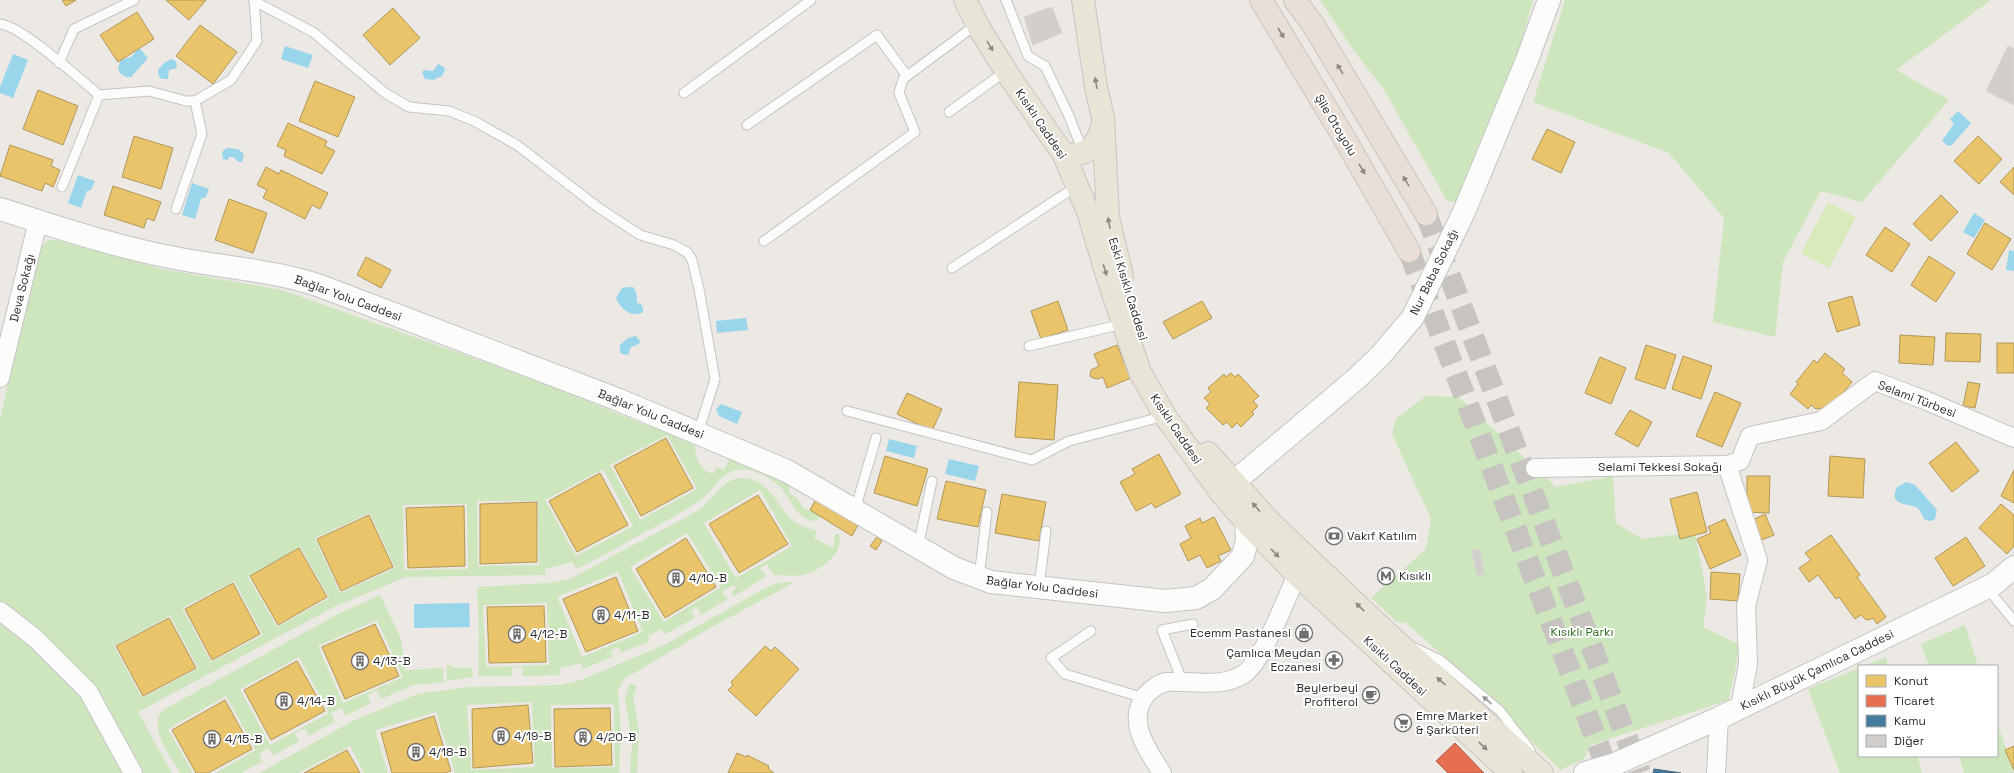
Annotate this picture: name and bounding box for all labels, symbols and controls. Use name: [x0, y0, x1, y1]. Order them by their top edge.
one-way arrow: [1278, 27, 1285, 39]
one-way arrow: [987, 41, 994, 52]
one-way arrow: [1336, 63, 1343, 75]
one-way arrow: [1092, 77, 1098, 89]
street label: Kısıklı Caddesi: [1012, 86, 1070, 162]
street label: Şile Otoyolu: [1311, 91, 1361, 159]
one-way arrow: [1359, 163, 1366, 175]
one-way arrow: [1403, 175, 1410, 187]
one-way arrow: [1106, 216, 1112, 229]
street label: Nur Baba Sokağı: [1406, 226, 1462, 318]
street label: Eski Kısıklı Caddesi: [1105, 236, 1151, 342]
street label: Deva Sokağı: [6, 252, 38, 324]
one-way arrow: [1102, 265, 1108, 277]
street label: Bağlar Yolu Caddesi: [292, 271, 404, 325]
street label: Selami Türbesi: [1876, 377, 1958, 421]
street label: Bağlar Yolu Caddesi: [596, 385, 706, 443]
street label: Kısıklı Caddesi: [1147, 391, 1205, 467]
street label: Selami Tekkesi Sokağı: [1598, 459, 1722, 475]
one-way arrow: [1252, 503, 1261, 512]
bank icon: Vakıf Katılım: [1324, 526, 1344, 546]
place label: Vakıf Katılım: [1347, 528, 1417, 544]
one-way arrow: [1270, 548, 1280, 558]
metro station icon: Kısıklı: [1376, 566, 1396, 586]
building icon: 4/10-B: [666, 568, 686, 588]
place label: Kısıklı: [1399, 568, 1431, 584]
place label: 4/10-B: [689, 570, 727, 586]
street label: Bağlar Yolu Caddesi: [985, 572, 1099, 602]
one-way arrow: [1355, 603, 1365, 612]
building icon: 4/11-B: [591, 605, 611, 625]
place label: 4/11-B: [614, 607, 649, 623]
shop icon: Ecemm Pastanesi: [1294, 623, 1314, 643]
building icon: 4/12-B: [507, 624, 527, 644]
park label: Kısıklı Parkı: [1551, 624, 1613, 640]
place label: Ecemm Pastanesi: [1190, 625, 1291, 641]
place label: 4/12-B: [530, 626, 568, 642]
street label: Kısıklı Büyük Çamlıca Caddesi: [1738, 626, 1896, 714]
street label: Kısıklı Caddesi: [1360, 632, 1430, 700]
place label: Çamlıca Meydan Eczanesi: [1226, 645, 1321, 675]
pharmacy icon: Çamlıca Meydan Eczanesi: [1324, 650, 1344, 670]
building icon: 4/13-B: [350, 651, 370, 671]
place label: 4/13-B: [373, 653, 411, 669]
legend: [1858, 665, 1998, 757]
text: Konut: [1894, 673, 1929, 689]
one-way arrow: [1436, 677, 1445, 686]
place label: Beylerbeyi Profiterol: [1296, 680, 1358, 710]
cafe icon: Beylerbeyi Profiterol: [1361, 685, 1381, 705]
building icon: 4/14-B: [274, 691, 294, 711]
place label: 4/14-B: [297, 693, 335, 709]
text: Ticaret: [1894, 693, 1935, 709]
one-way arrow: [1482, 695, 1493, 704]
place label: Emre Market & Şarküteri: [1416, 708, 1488, 738]
supermarket icon: Emre Market & Şarküteri: [1393, 713, 1413, 733]
text: Kamu: [1894, 713, 1926, 729]
building icon: 4/19-B: [491, 726, 511, 746]
building icon: 4/20-B: [573, 727, 593, 747]
place label: 4/19-B: [514, 728, 552, 744]
building icon: 4/15-B: [202, 729, 222, 749]
place label: 4/20-B: [596, 729, 636, 745]
place label: 4/15-B: [225, 731, 263, 747]
text: Diğer: [1894, 733, 1925, 749]
building icon: 4/18-B: [406, 742, 426, 762]
one-way arrow: [1478, 742, 1488, 751]
place label: 4/18-B: [429, 744, 467, 760]

